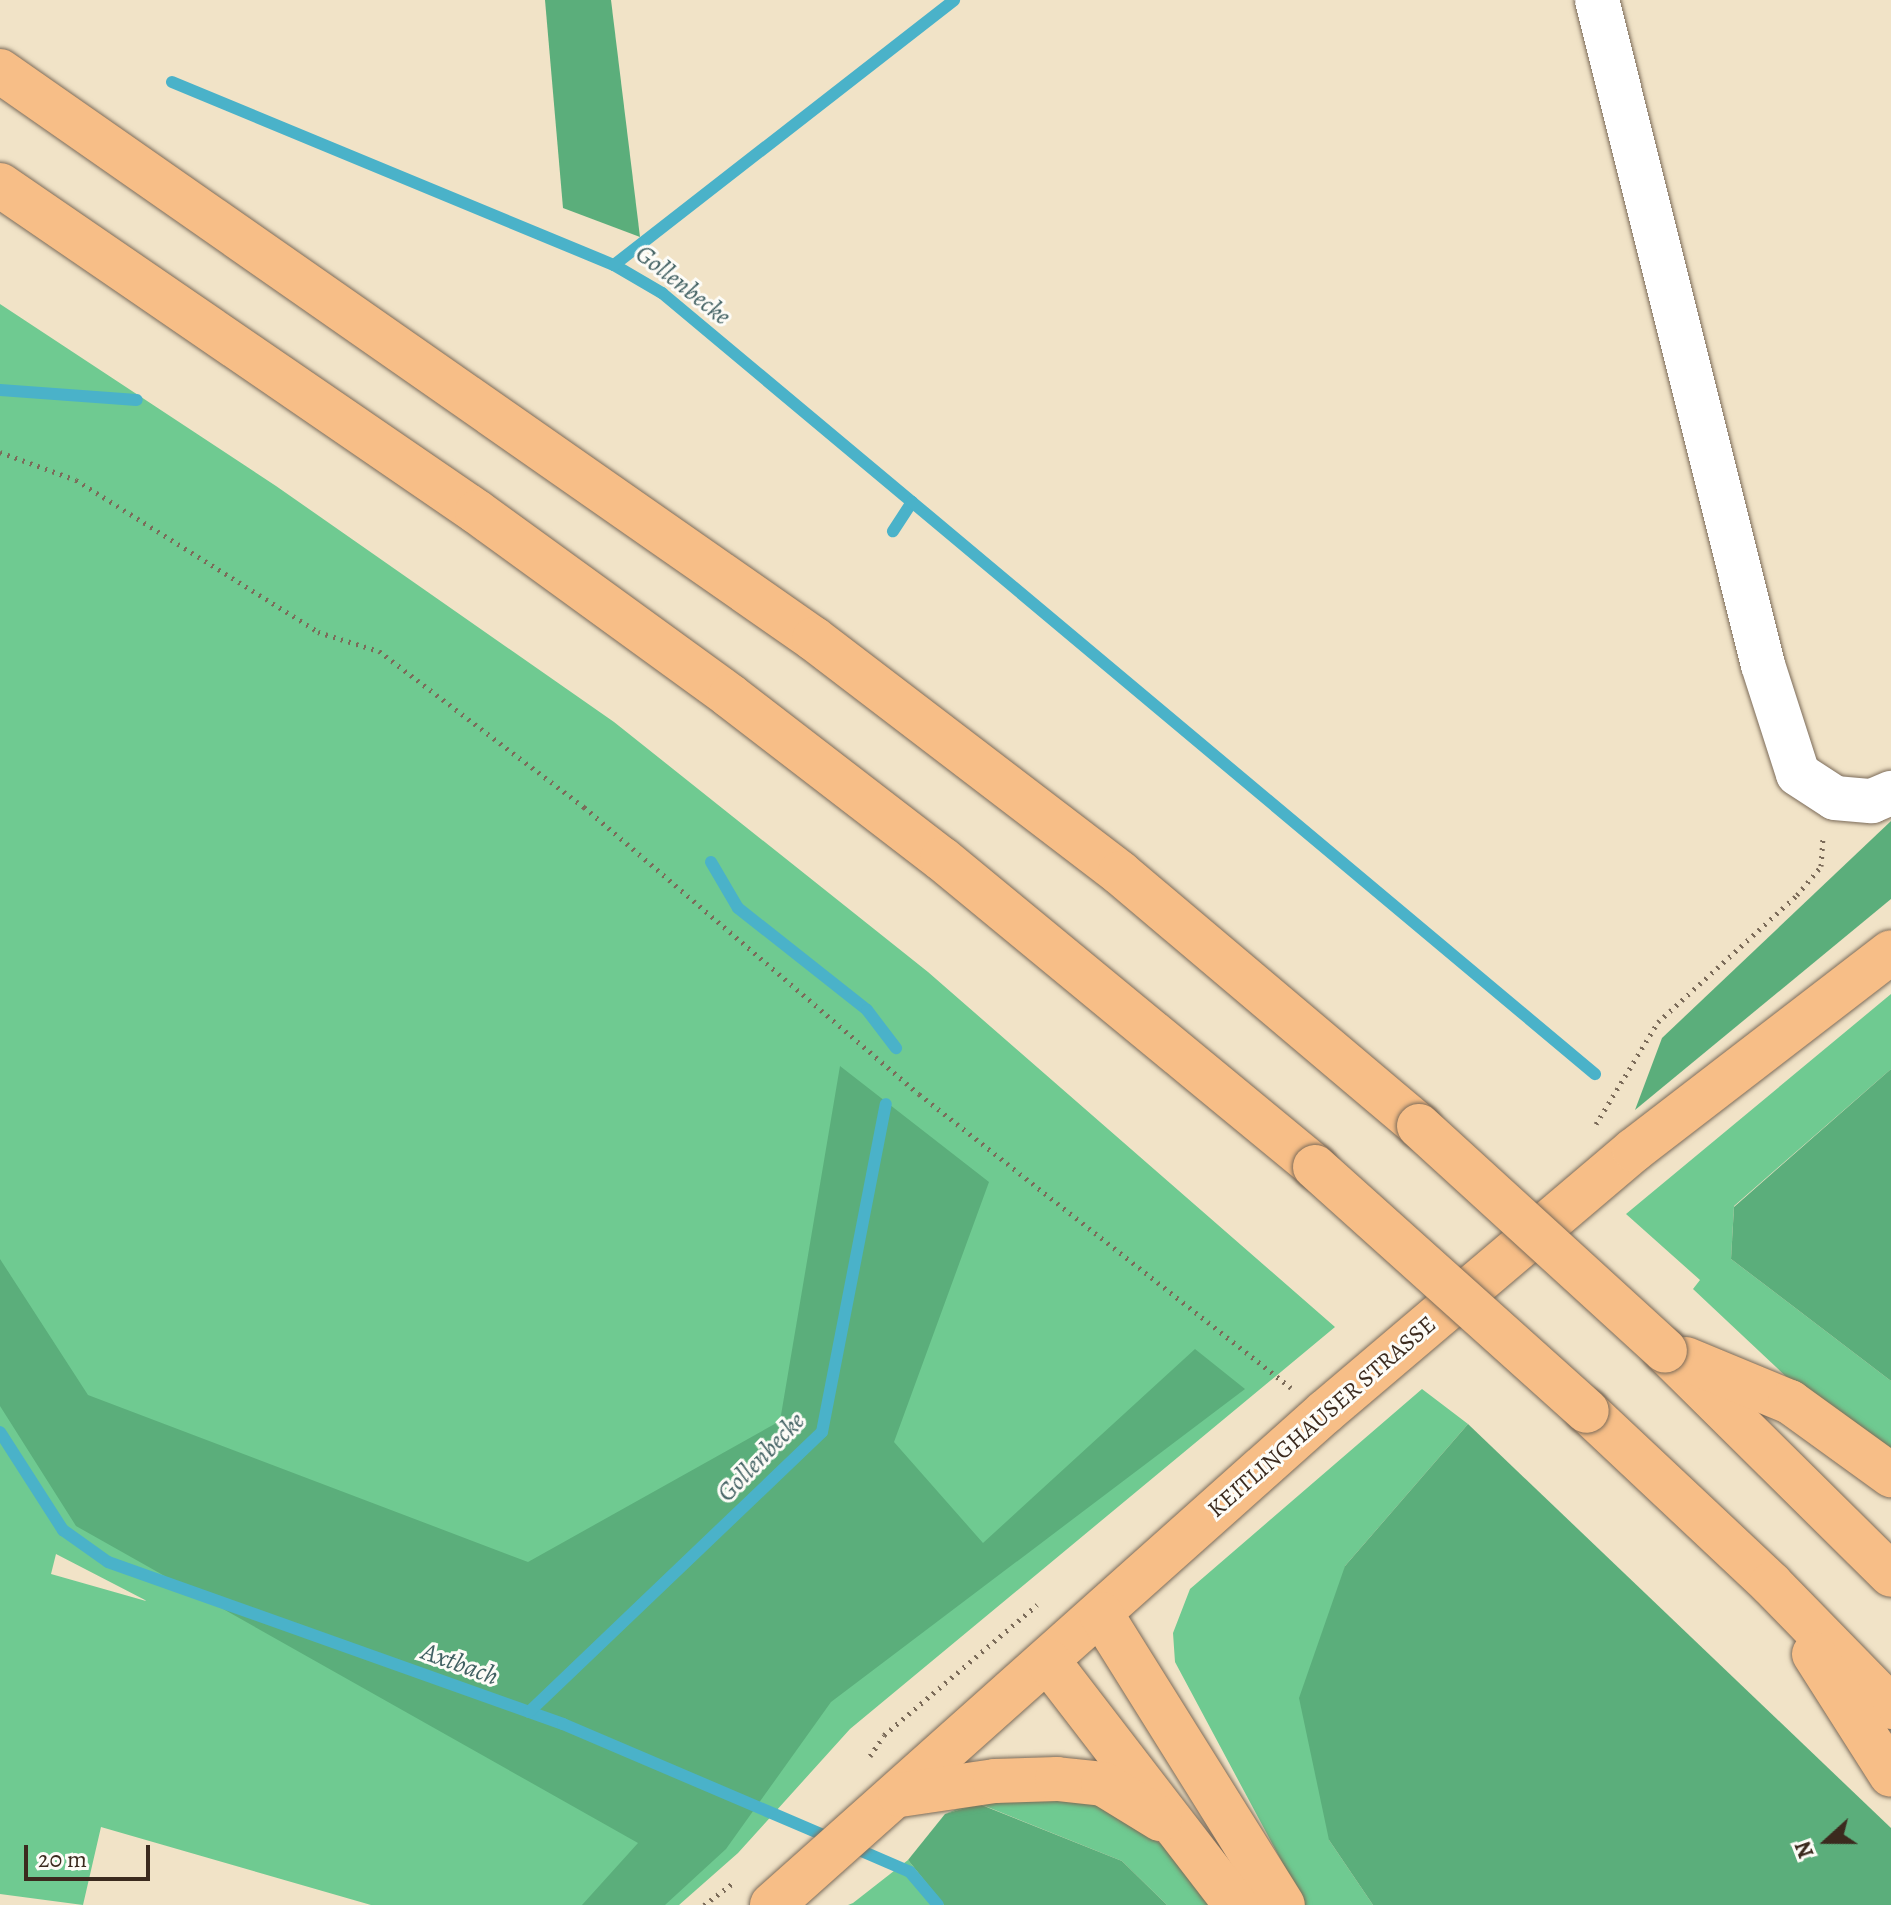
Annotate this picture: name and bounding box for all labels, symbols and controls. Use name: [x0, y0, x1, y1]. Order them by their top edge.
water label: Gollenbecke: [629, 238, 737, 332]
street label: KEITLINGHAUSER STRASSE: [1202, 1310, 1442, 1524]
water label: Gollenbecke: [711, 1406, 811, 1508]
water label: Axtbach: [417, 1636, 503, 1692]
north arrow: [1787, 1801, 1867, 1881]
scale bar: [28, 1829, 154, 1879]
text: N: [1788, 1837, 1821, 1862]
text: 20 m: [38, 1843, 87, 1875]

